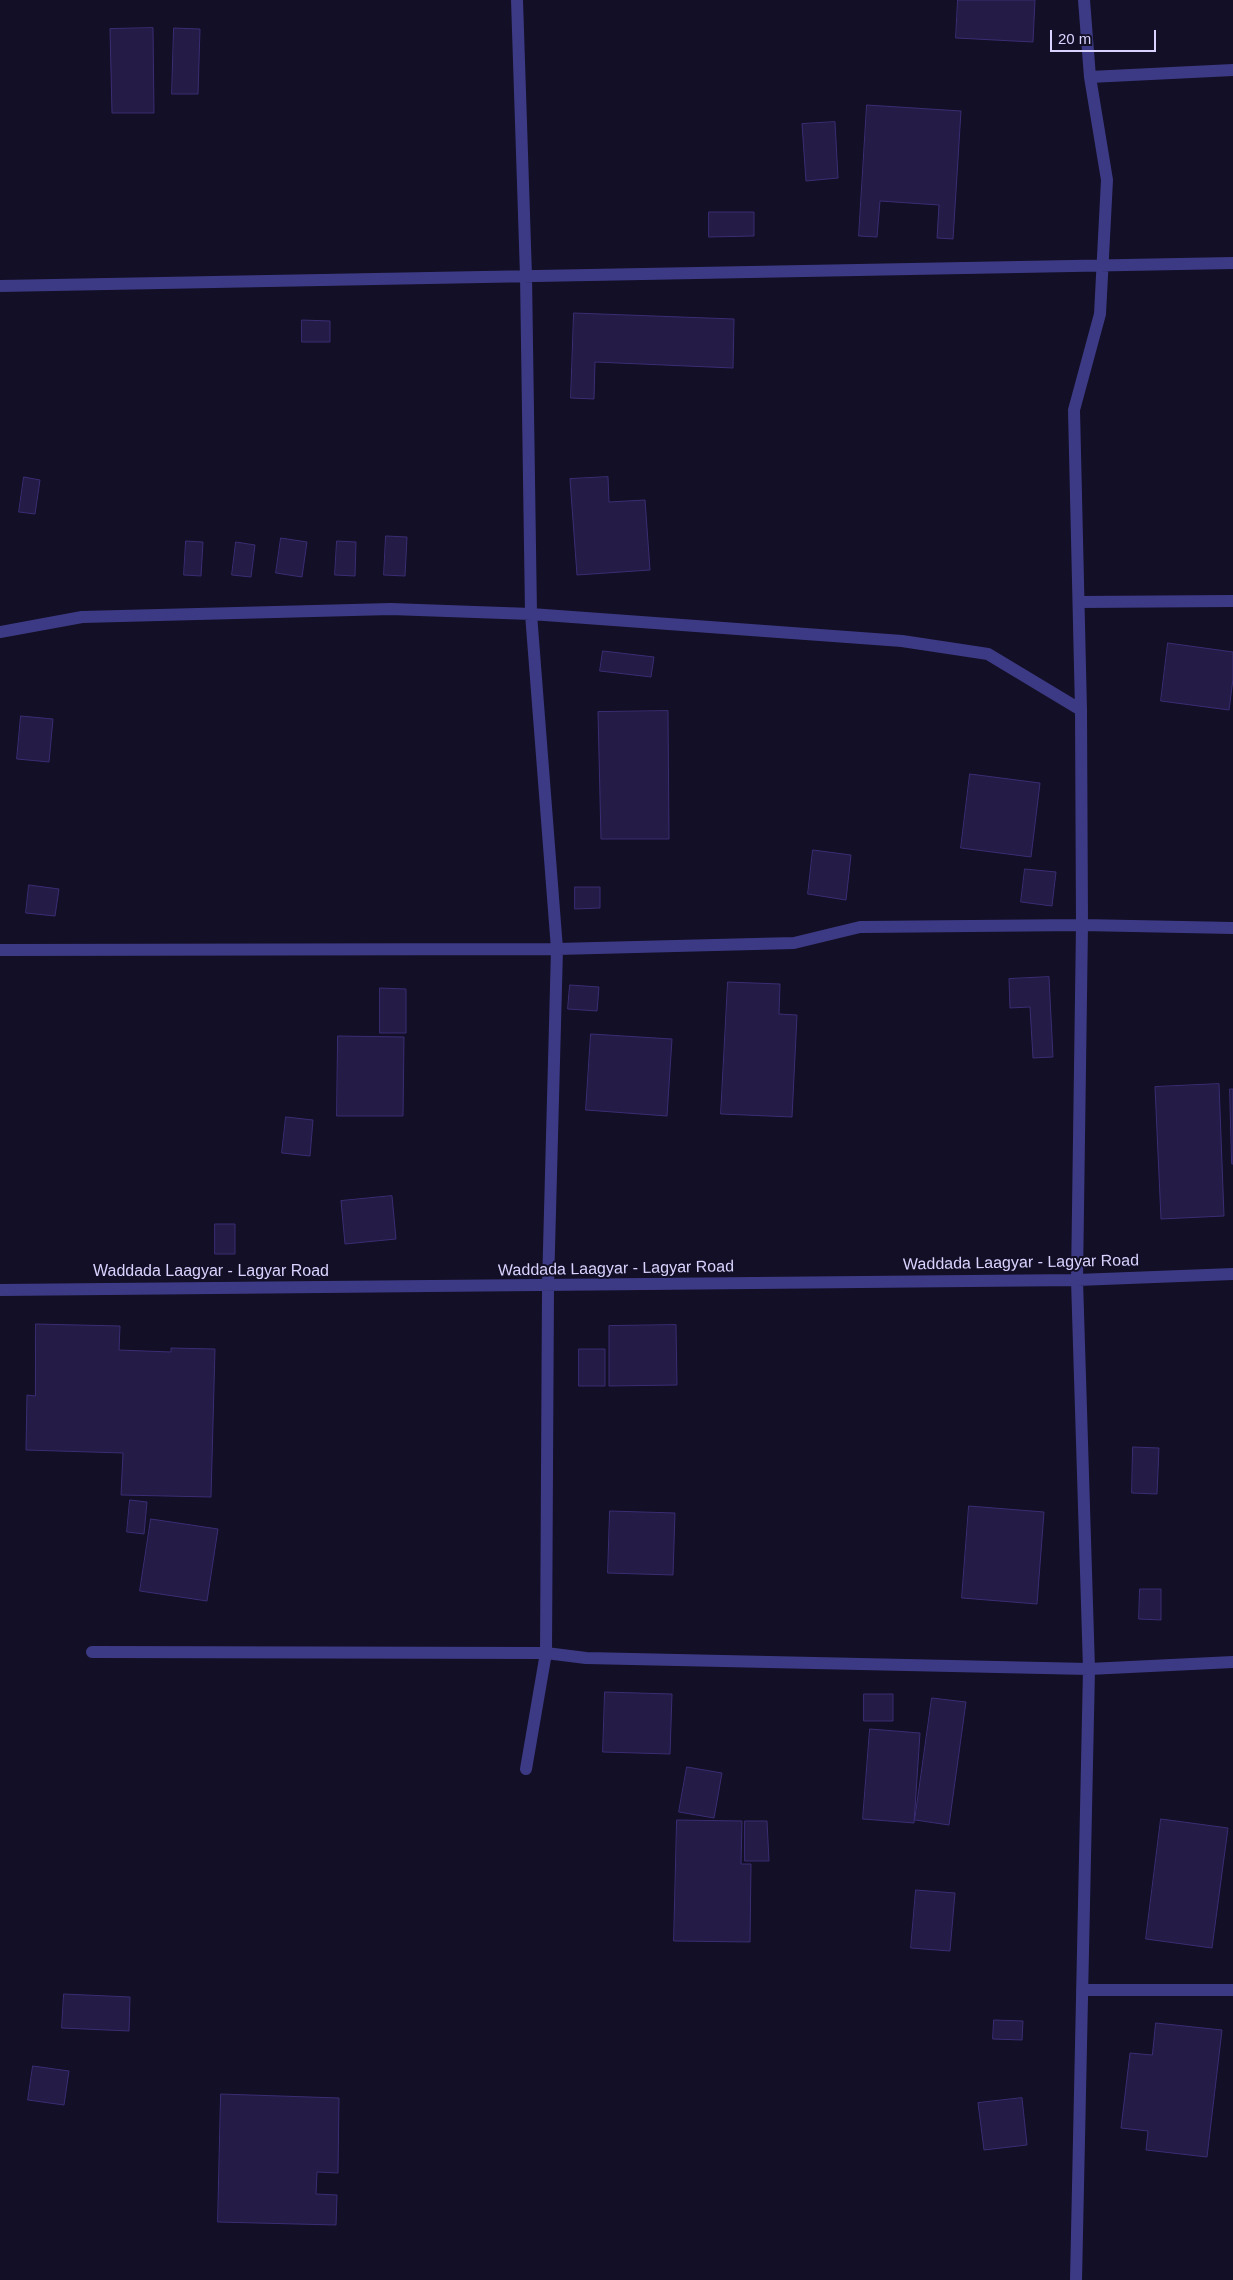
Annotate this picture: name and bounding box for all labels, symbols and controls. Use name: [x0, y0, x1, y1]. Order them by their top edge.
scale bar: [1053, 20, 1159, 52]
text: 20 m: [1058, 30, 1091, 47]
street label: Waddada Laagyar - Lagyar Road: [903, 1251, 1139, 1275]
street label: Waddada Laagyar - Lagyar Road: [498, 1257, 734, 1281]
street label: Waddada Laagyar - Lagyar Road: [93, 1262, 329, 1282]

